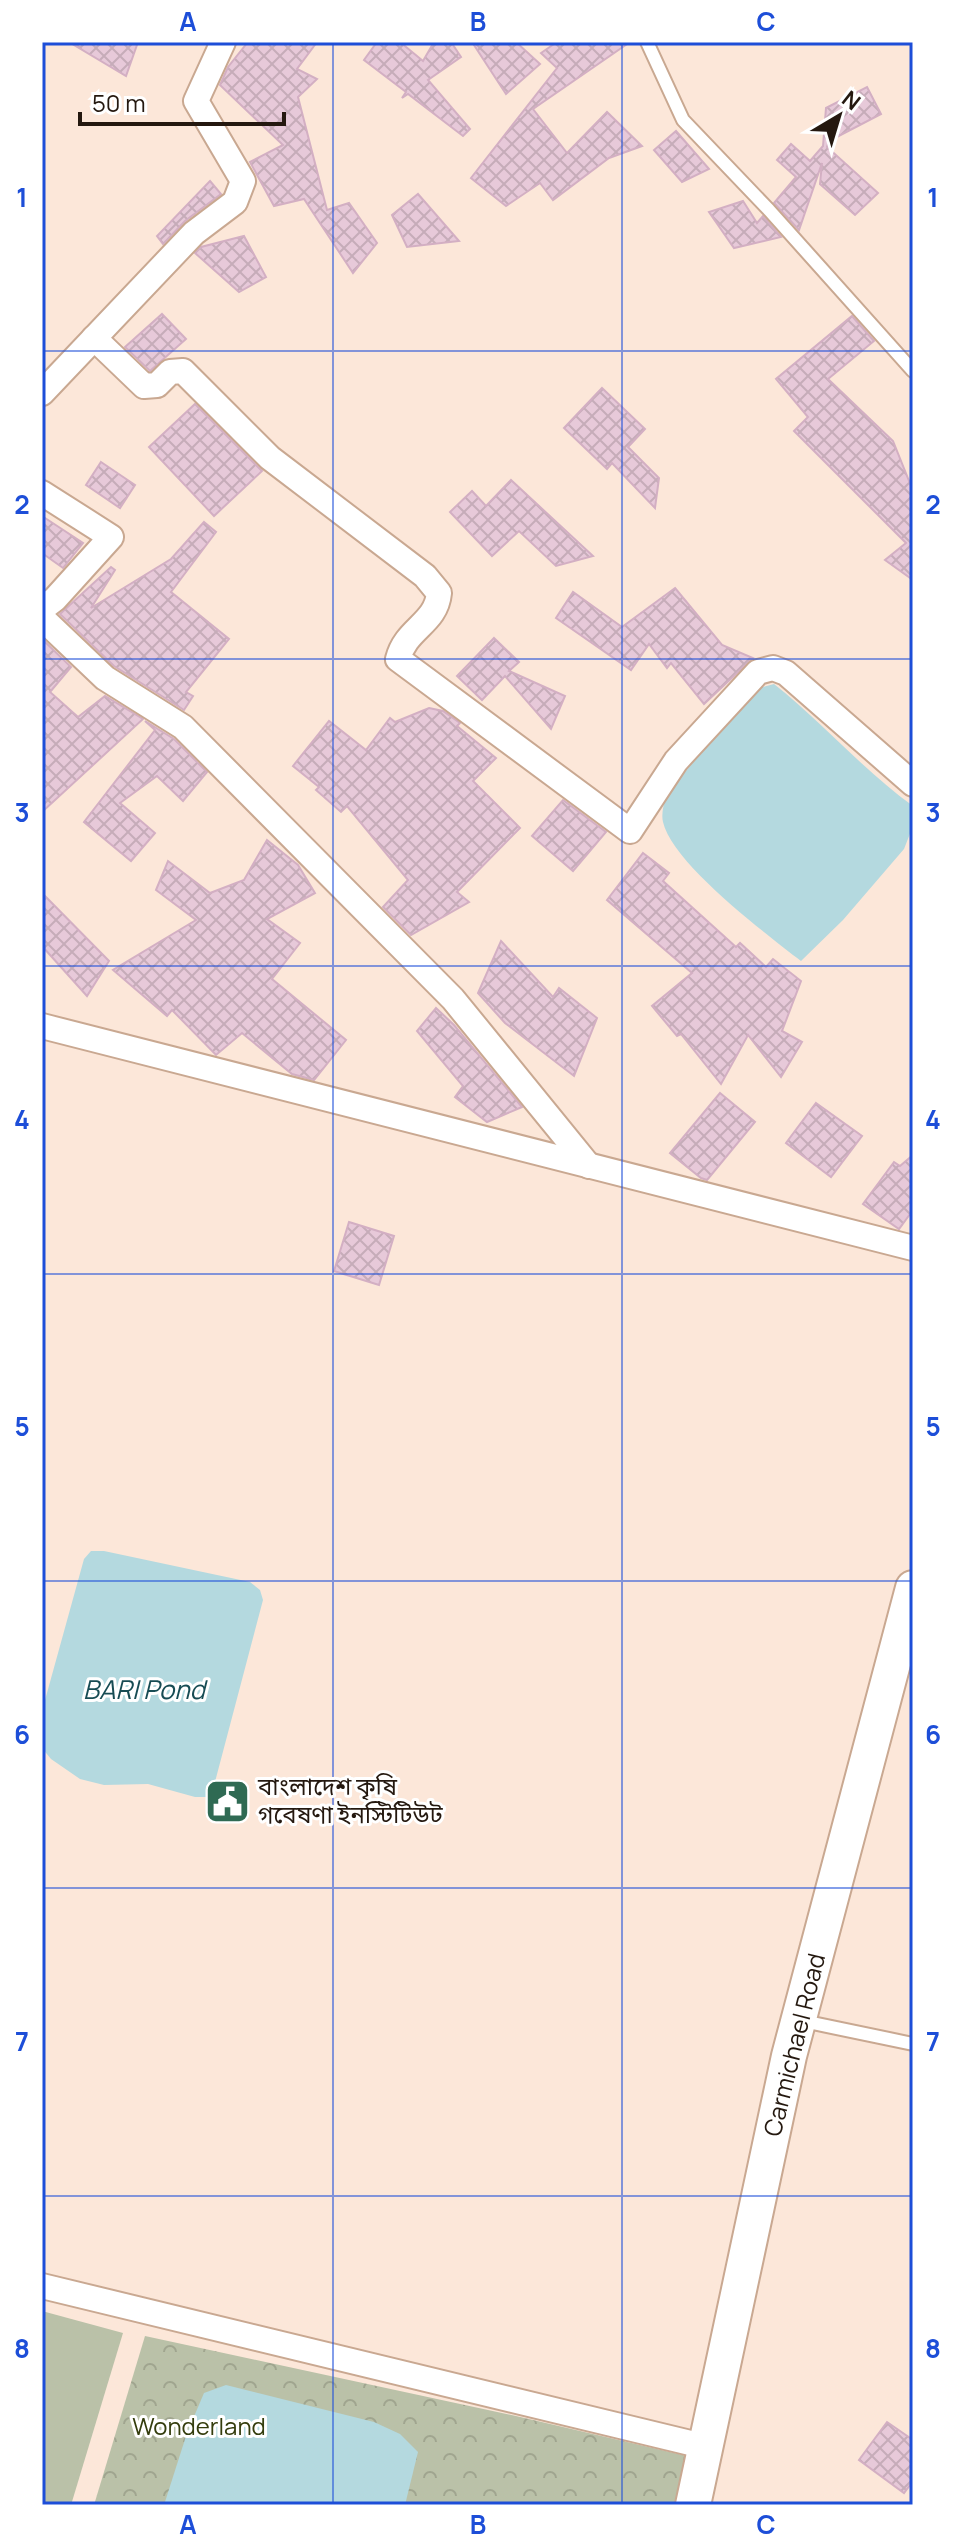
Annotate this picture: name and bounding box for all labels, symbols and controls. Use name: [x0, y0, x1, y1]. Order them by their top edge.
text: A: [179, 3, 197, 39]
text: B: [470, 3, 486, 39]
text: C: [756, 3, 776, 39]
scale bar: [80, 76, 284, 126]
north arrow: [799, 76, 879, 156]
text: N: [836, 84, 867, 117]
text: 50 m: [92, 86, 146, 119]
text: 1: [16, 179, 28, 215]
text: 1: [927, 179, 939, 215]
text: 2: [14, 486, 30, 522]
text: 2: [925, 486, 941, 522]
text: 3: [14, 794, 30, 830]
text: 3: [925, 794, 941, 830]
text: 4: [14, 1101, 30, 1137]
text: 4: [925, 1101, 941, 1137]
text: 5: [14, 1408, 30, 1444]
text: 5: [925, 1408, 941, 1444]
water label: BARI Pond: [83, 1671, 209, 1707]
text: 6: [14, 1716, 30, 1752]
text: 6: [925, 1716, 941, 1752]
place label: বাংলাদেশ কৃষি গবেষণা ইনস্টিটিউট: [257, 1769, 443, 1830]
public building icon: বাংলাদেশ কৃষি গবেষণা ইনস্টিটিউট: [203, 1777, 251, 1825]
street label: Carmichael Road: [755, 1950, 832, 2140]
text: 7: [15, 2023, 29, 2059]
text: 7: [926, 2023, 940, 2059]
text: 8: [14, 2330, 30, 2366]
text: 8: [925, 2330, 941, 2366]
park label: Wonderland: [132, 2409, 266, 2442]
text: A: [179, 2506, 197, 2542]
text: B: [470, 2506, 486, 2542]
text: C: [756, 2506, 776, 2542]

